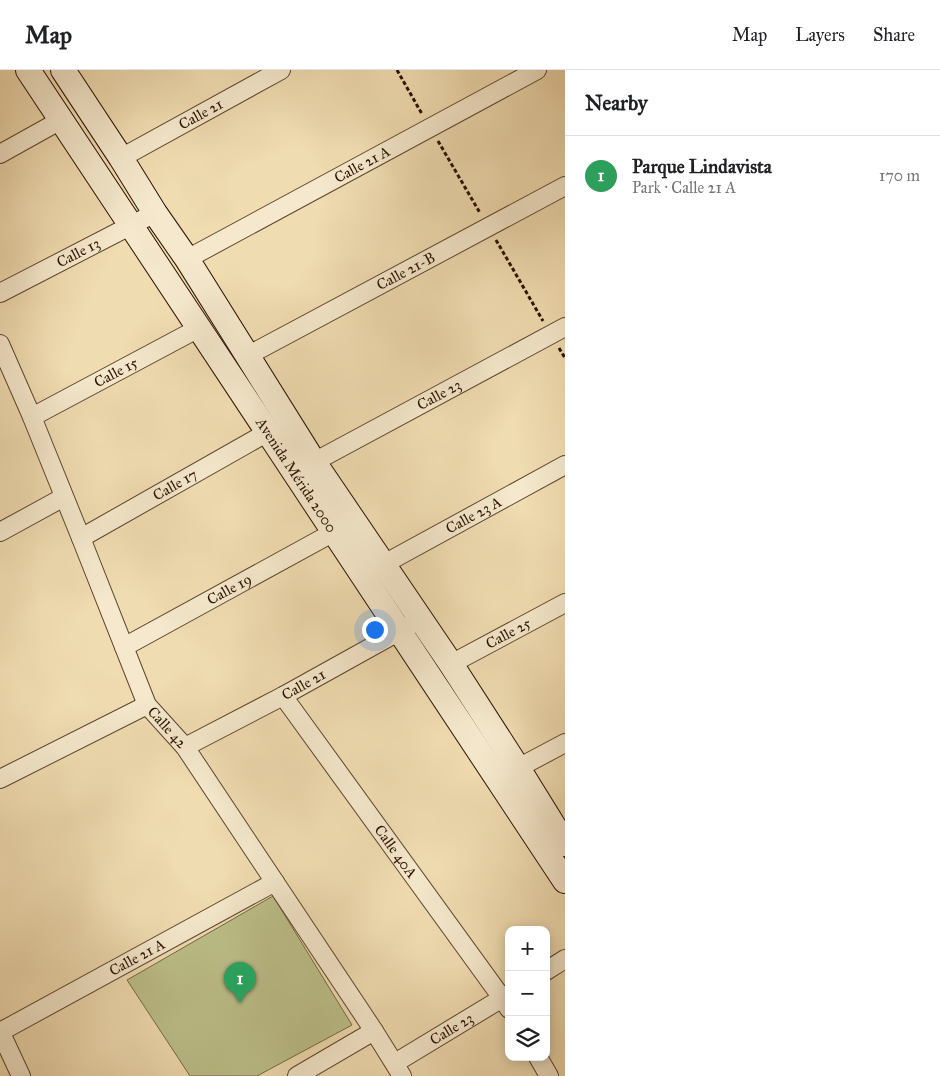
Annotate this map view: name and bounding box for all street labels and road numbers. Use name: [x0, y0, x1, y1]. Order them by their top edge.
street label: Calle 21: [176, 95, 226, 133]
street label: Calle 21 A: [331, 142, 393, 187]
street label: Calle 13: [54, 234, 103, 271]
street label: Calle 21-B: [373, 248, 438, 294]
street label: Calle 15: [91, 353, 141, 391]
street label: Calle 23: [414, 376, 464, 414]
street label: Avenida Mérida 2000: [251, 414, 341, 536]
street label: Calle 17: [150, 465, 200, 504]
street label: Calle 23 A: [442, 493, 505, 538]
street label: Calle 19: [204, 570, 255, 609]
street label: Calle 25: [483, 614, 534, 653]
street label: Calle 21: [278, 665, 329, 704]
street label: Calle 42: [144, 703, 191, 752]
street label: Calle 40A: [370, 821, 421, 882]
street label: Calle 21 A: [106, 935, 168, 980]
street label: Calle 23: [426, 1009, 476, 1049]

